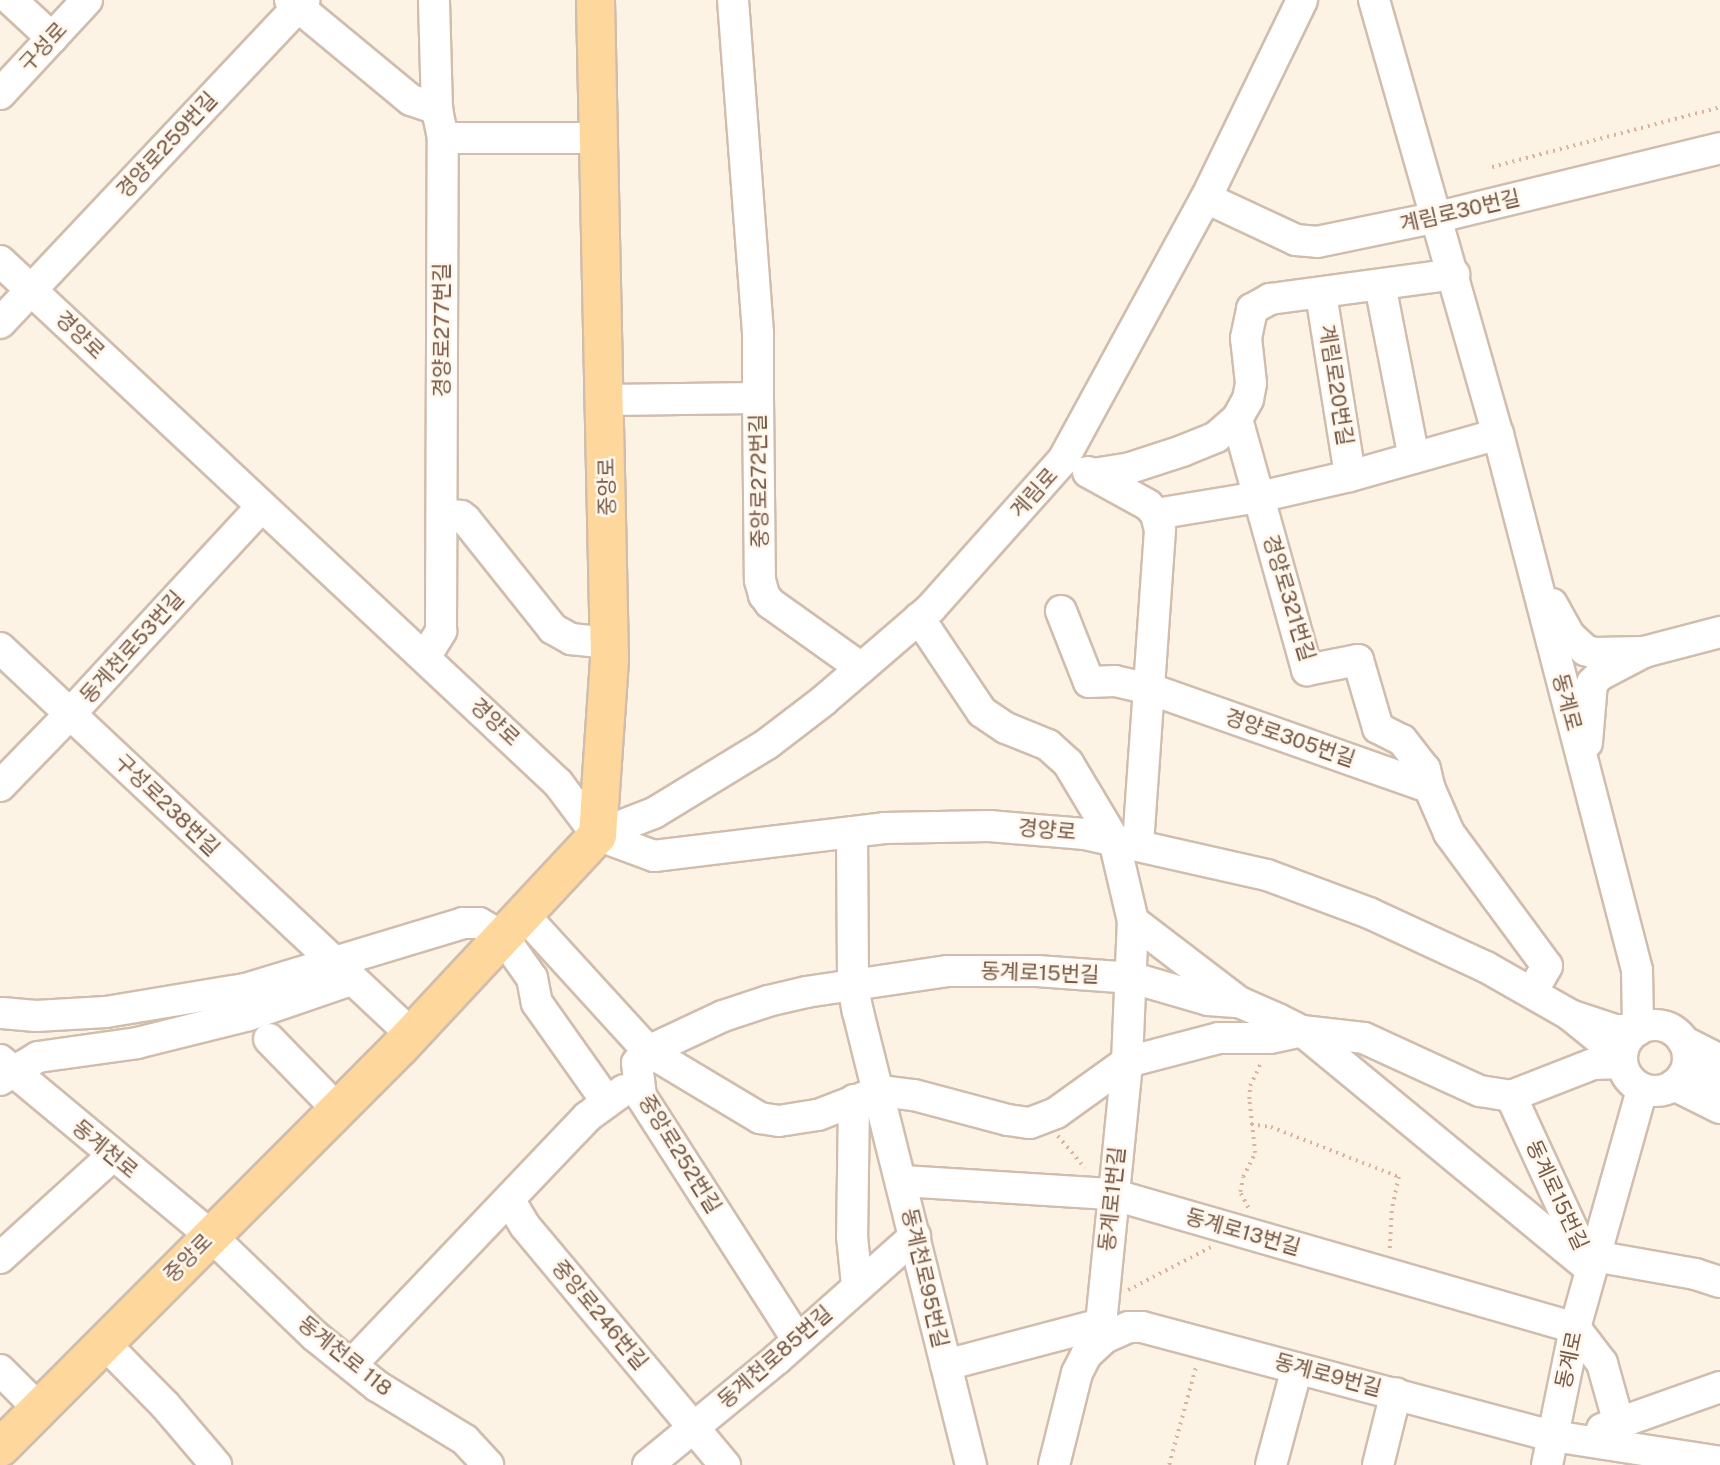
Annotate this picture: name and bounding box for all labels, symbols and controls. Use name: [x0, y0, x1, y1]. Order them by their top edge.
street label: 구성로: [14, 17, 72, 77]
street label: 경양로259번길: [112, 87, 222, 203]
street label: 계림로30번길: [1397, 185, 1523, 237]
street label: 경양로277번길: [429, 263, 455, 397]
street label: 경양로: [50, 306, 110, 364]
street label: 계림로20번길: [1314, 323, 1358, 447]
street label: 중앙로272번길: [745, 414, 773, 548]
street label: 중앙로: [594, 458, 620, 516]
street label: 계림로: [1005, 463, 1063, 523]
street label: 경양로321번길: [1258, 532, 1320, 664]
street label: 동계천로53번길: [75, 586, 189, 708]
street label: 동계로: [1547, 671, 1587, 733]
street label: 경양로: [465, 693, 525, 751]
street label: 경양로305번길: [1222, 704, 1358, 772]
street label: 구성로238번길: [109, 749, 225, 861]
street label: 경양로: [1017, 815, 1077, 845]
street label: 동계로15번길: [980, 958, 1100, 988]
street label: 중앙로252번길: [634, 1090, 726, 1218]
street label: 동계천로: [67, 1115, 143, 1183]
street label: 동계로15번길: [1521, 1136, 1593, 1254]
street label: 동계로1번길: [1094, 1145, 1130, 1253]
street label: 동계로13번길: [1183, 1204, 1303, 1260]
street label: 동계천로95번길: [897, 1206, 953, 1350]
street label: 중앙로: [159, 1229, 217, 1287]
street label: 중앙로246번길: [547, 1255, 653, 1375]
street label: 동계천로85번길: [713, 1301, 837, 1413]
street label: 동계천로 118: [293, 1311, 397, 1401]
street label: 동계로: [1551, 1329, 1587, 1391]
street label: 동계로9번길: [1272, 1349, 1384, 1401]

